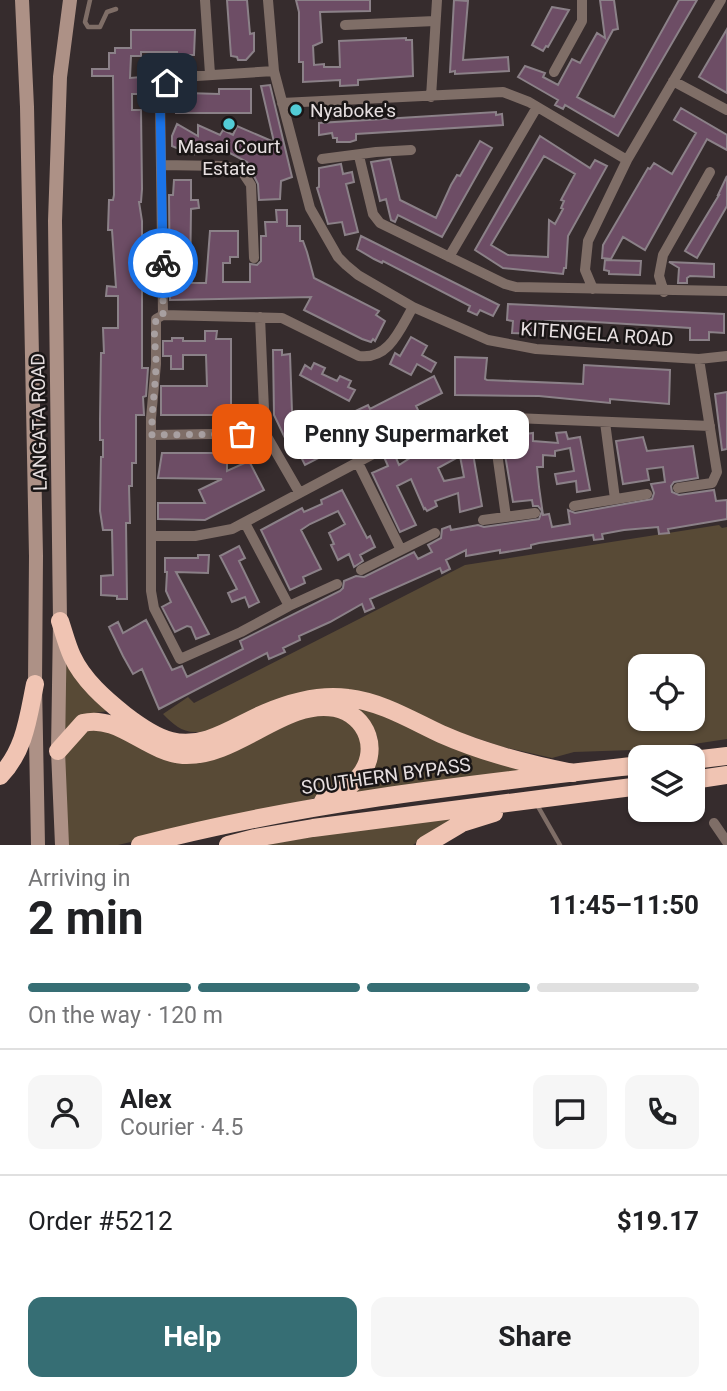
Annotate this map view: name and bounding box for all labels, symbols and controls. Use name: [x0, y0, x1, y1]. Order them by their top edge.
pin: [137, 53, 197, 113]
icon: home: [148, 64, 186, 102]
place label: Nyaboke's: [310, 99, 396, 122]
marker: Nyaboke's: [288, 102, 304, 118]
marker: Masai Court Estate: [221, 116, 237, 132]
place label: Masai Court Estate: [177, 135, 281, 180]
courier: [128, 228, 198, 298]
icon: bike: [144, 244, 182, 282]
street label: KITENGELA ROAD: [520, 317, 674, 351]
street label: LANGATA ROAD: [26, 353, 52, 491]
pin: [212, 404, 272, 464]
callout: Penny Supermarket: [284, 410, 529, 458]
icon: bag: [223, 415, 261, 453]
text: Penny Supermarket: [305, 421, 508, 448]
map controls: [628, 654, 705, 822]
button: locate: [628, 654, 705, 731]
button: layers: [628, 745, 705, 822]
street label: SOUTHERN BYPASS: [300, 753, 472, 799]
text: Arriving in: [28, 865, 131, 892]
text: 11:45–11:50: [549, 890, 699, 920]
text: 2 min: [28, 891, 144, 945]
text: On the way · 120 m: [28, 1002, 223, 1029]
button: person: [28, 1075, 102, 1149]
button: chat: [533, 1075, 607, 1149]
button: phone: [625, 1075, 699, 1149]
text: Alex: [120, 1084, 172, 1114]
text: Courier · 4.5: [120, 1114, 243, 1141]
text: Order #5212: [28, 1206, 173, 1236]
text: $19.17: [617, 1206, 699, 1236]
button: Help: [28, 1297, 357, 1377]
button: Share: [371, 1297, 699, 1377]

